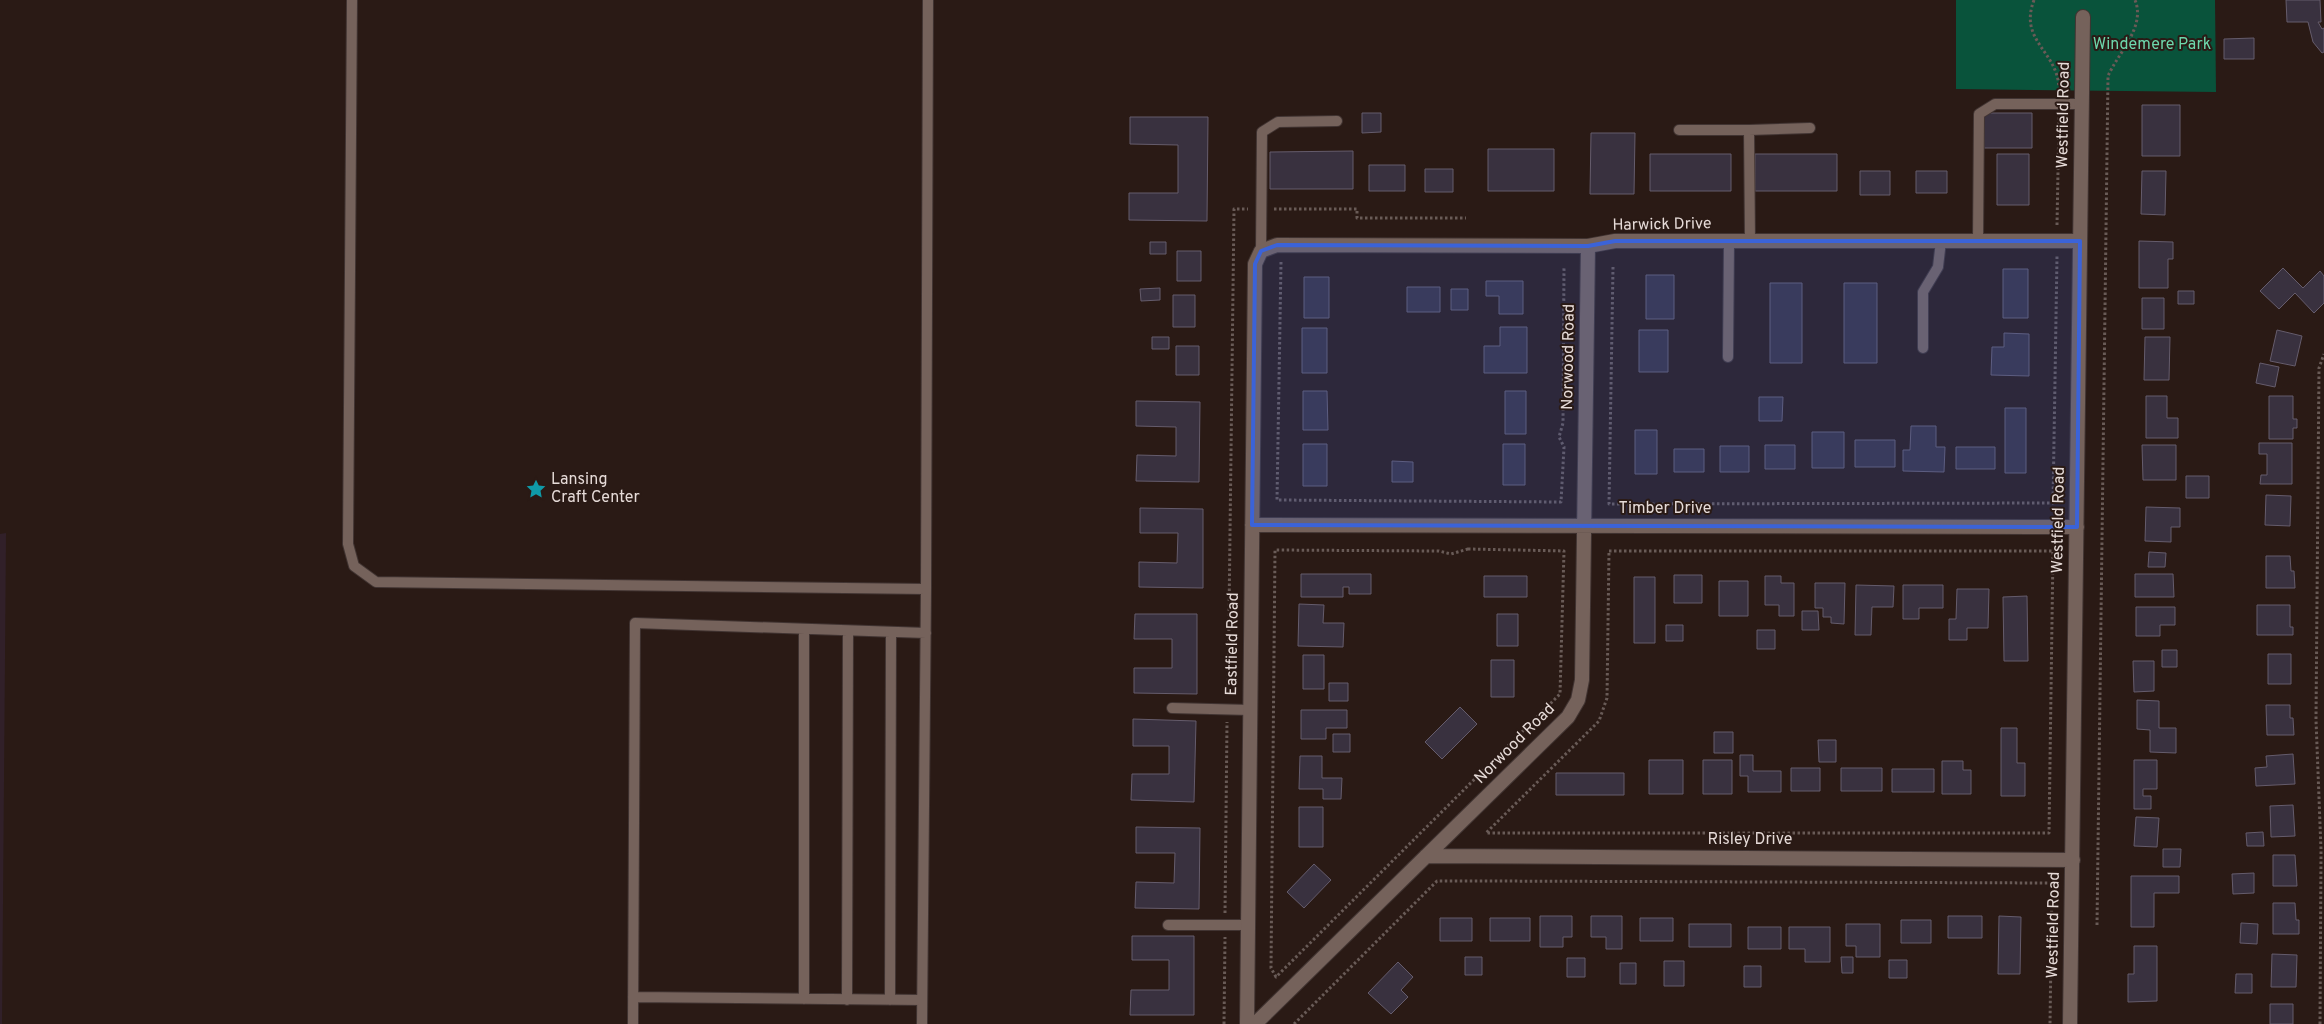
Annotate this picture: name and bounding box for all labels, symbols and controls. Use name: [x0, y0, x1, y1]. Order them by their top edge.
park label: Windemere Park: [2093, 35, 2211, 55]
street label: Westfield Road: [2053, 61, 2075, 169]
street label: Harwick Drive: [1612, 214, 1712, 236]
street label: Norwood Road: [1558, 304, 1580, 410]
street label: Westfield Road: [2048, 466, 2070, 574]
place label: Lansing Craft Center: [551, 470, 640, 508]
place icon: Lansing Craft Center: [525, 478, 547, 500]
street label: Timber Drive: [1619, 499, 1711, 519]
street label: Eastfield Road: [1222, 592, 1244, 696]
street label: Norwood Road: [1470, 699, 1560, 789]
street label: Risley Drive: [1708, 830, 1792, 850]
street label: Westfield Road: [2043, 871, 2065, 979]

